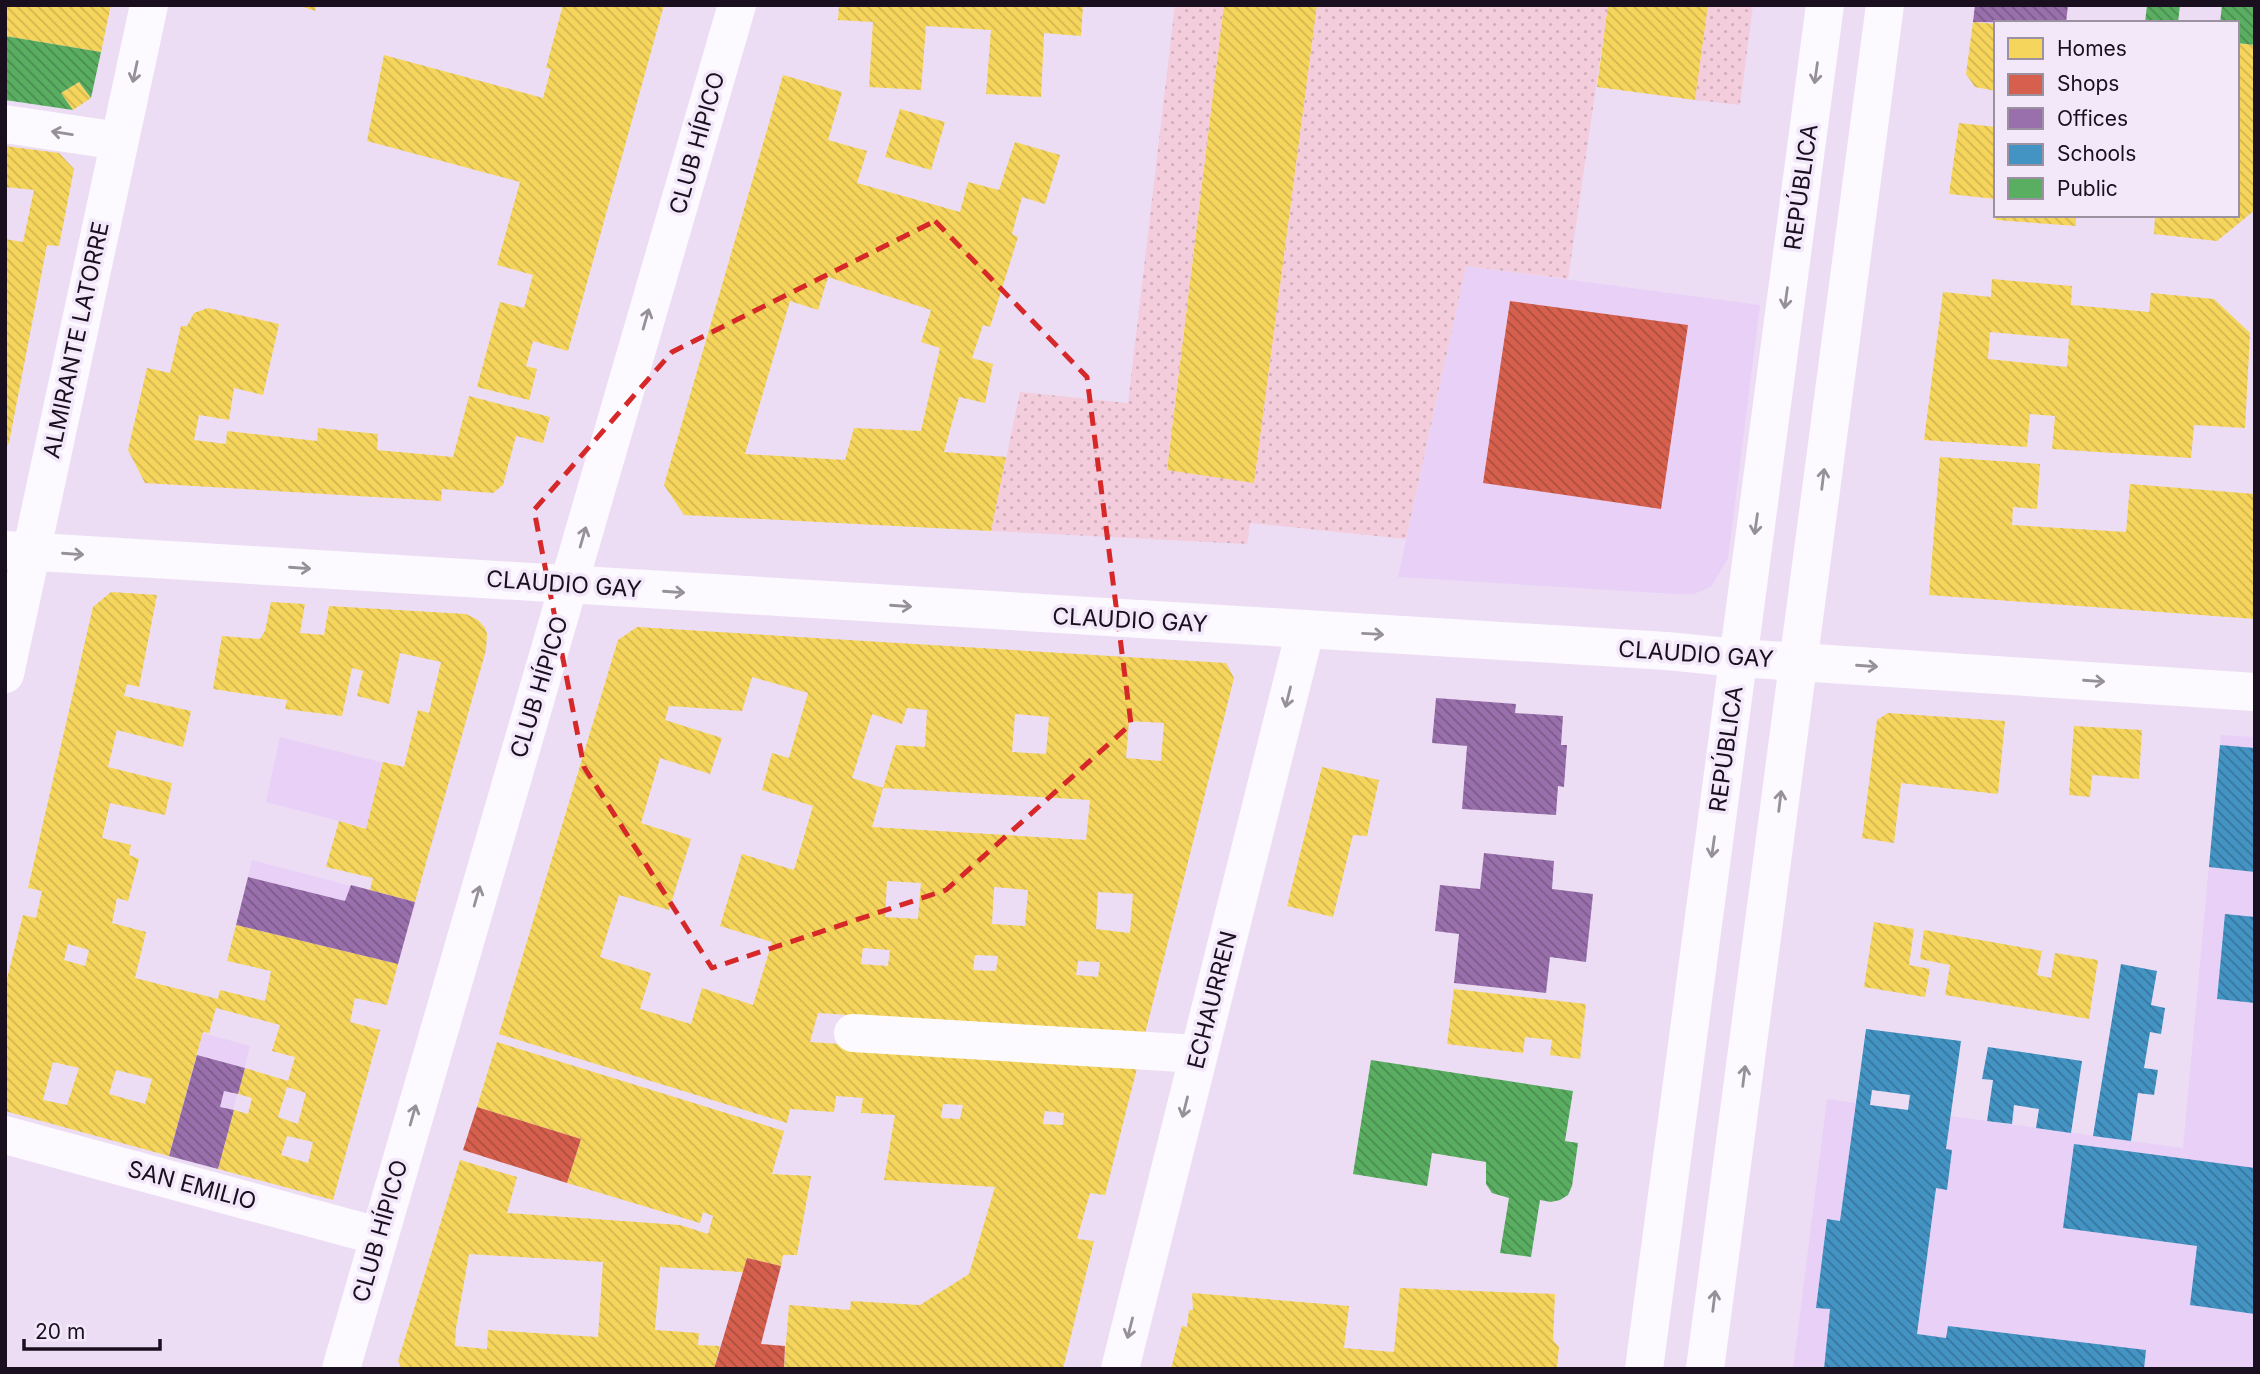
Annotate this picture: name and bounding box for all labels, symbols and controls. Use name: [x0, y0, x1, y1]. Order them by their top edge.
legend: [1994, 21, 2239, 217]
text: Homes: [2057, 36, 2127, 61]
one-way arrow: [127, 60, 141, 83]
one-way arrow: [1809, 61, 1822, 84]
street label: CLUB HÍPICO: [663, 69, 731, 217]
text: Shops: [2057, 71, 2119, 96]
text: Offices: [2057, 106, 2128, 131]
street label: REPÚBLICA: [1778, 122, 1824, 252]
one-way arrow: [51, 126, 74, 139]
text: Schools: [2057, 141, 2136, 166]
text: Public: [2057, 176, 2118, 201]
street label: ALMIRANTE LATORRE: [37, 219, 115, 461]
one-way arrow: [1779, 287, 1792, 309]
one-way arrow: [641, 308, 654, 330]
one-way arrow: [1816, 468, 1829, 491]
one-way arrow: [1750, 512, 1763, 535]
one-way arrow: [577, 526, 590, 548]
one-way arrow: [62, 547, 85, 560]
one-way arrow: [289, 562, 311, 575]
street label: CLAUDIO GAY: [485, 565, 643, 603]
one-way arrow: [662, 585, 685, 598]
one-way arrow: [889, 599, 912, 612]
street label: CLAUDIO GAY: [1052, 602, 1209, 638]
street label: CLUB HÍPICO: [504, 613, 574, 761]
one-way arrow: [1361, 628, 1384, 641]
street label: CLAUDIO GAY: [1617, 635, 1775, 673]
one-way arrow: [1855, 660, 1878, 673]
one-way arrow: [2082, 675, 2105, 688]
street label: REPÚBLICA: [1703, 684, 1749, 814]
one-way arrow: [1281, 685, 1294, 708]
one-way arrow: [1773, 791, 1786, 813]
one-way arrow: [1707, 835, 1720, 858]
one-way arrow: [472, 886, 485, 908]
street label: ECHAURREN: [1181, 928, 1243, 1072]
one-way arrow: [1737, 1065, 1750, 1087]
one-way arrow: [1178, 1095, 1191, 1118]
one-way arrow: [408, 1104, 421, 1126]
street label: SAN EMILIO: [125, 1154, 259, 1216]
street label: CLUB HÍPICO: [346, 1157, 414, 1305]
one-way arrow: [1708, 1290, 1721, 1313]
scale bar: [24, 1308, 161, 1352]
one-way arrow: [1123, 1316, 1136, 1339]
text: 20 m: [35, 1319, 85, 1344]

